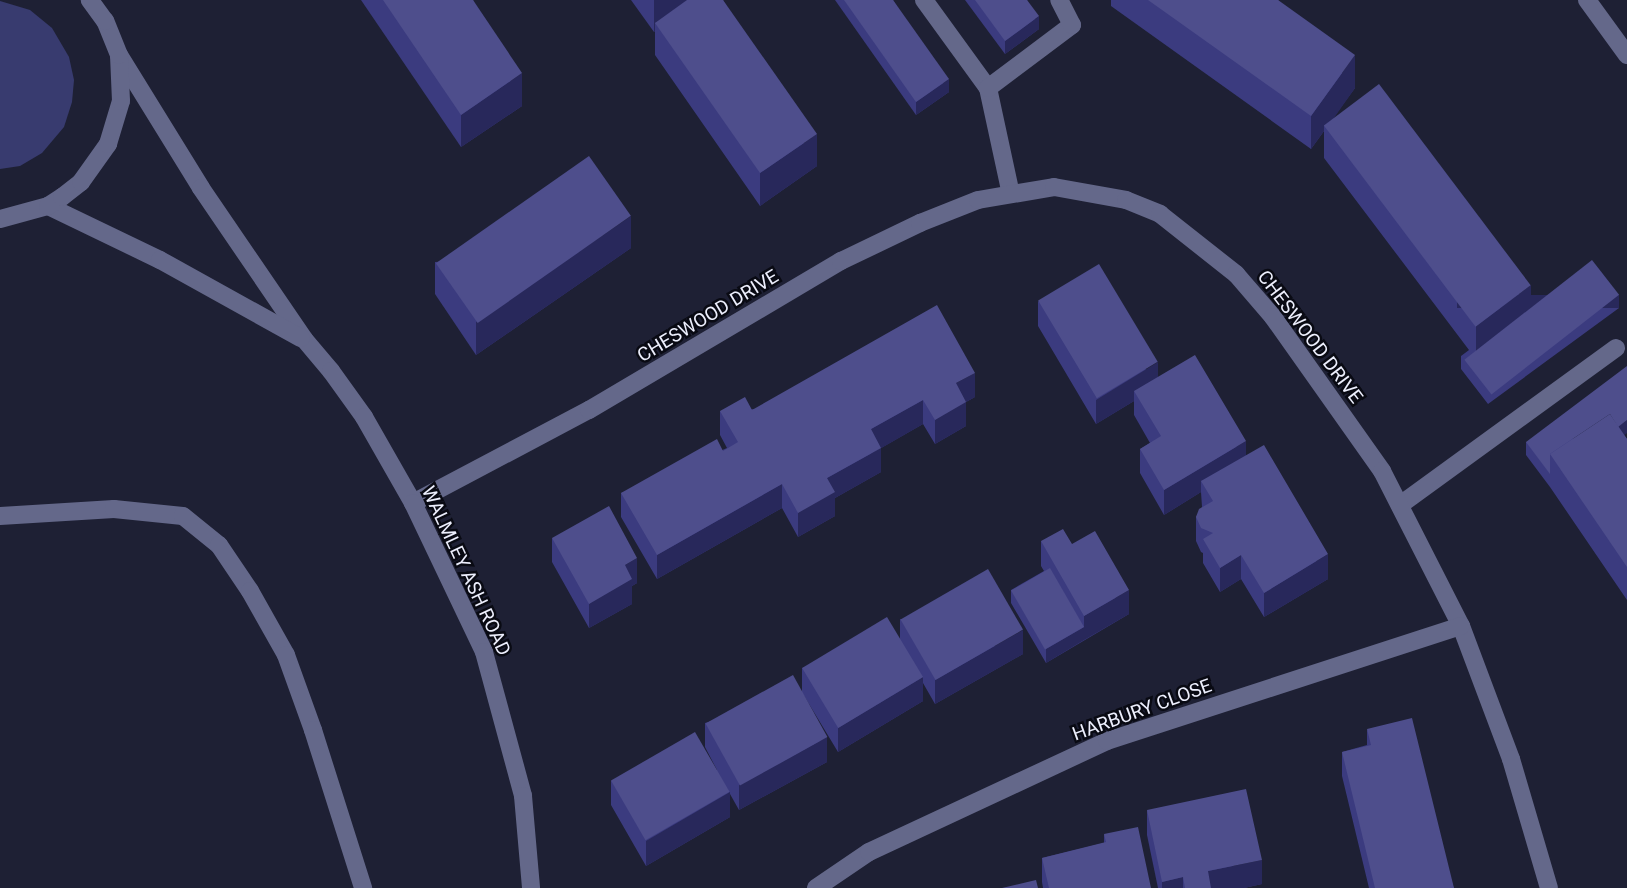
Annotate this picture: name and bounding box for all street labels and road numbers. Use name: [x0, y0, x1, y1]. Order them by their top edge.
street label: CHESWOOD DRIVE: [633, 265, 783, 367]
street label: CHESWOOD DRIVE: [1253, 266, 1367, 408]
street label: WALMLEY ASH ROAD: [417, 483, 515, 659]
street label: HARBURY CLOSE: [1069, 674, 1215, 746]

